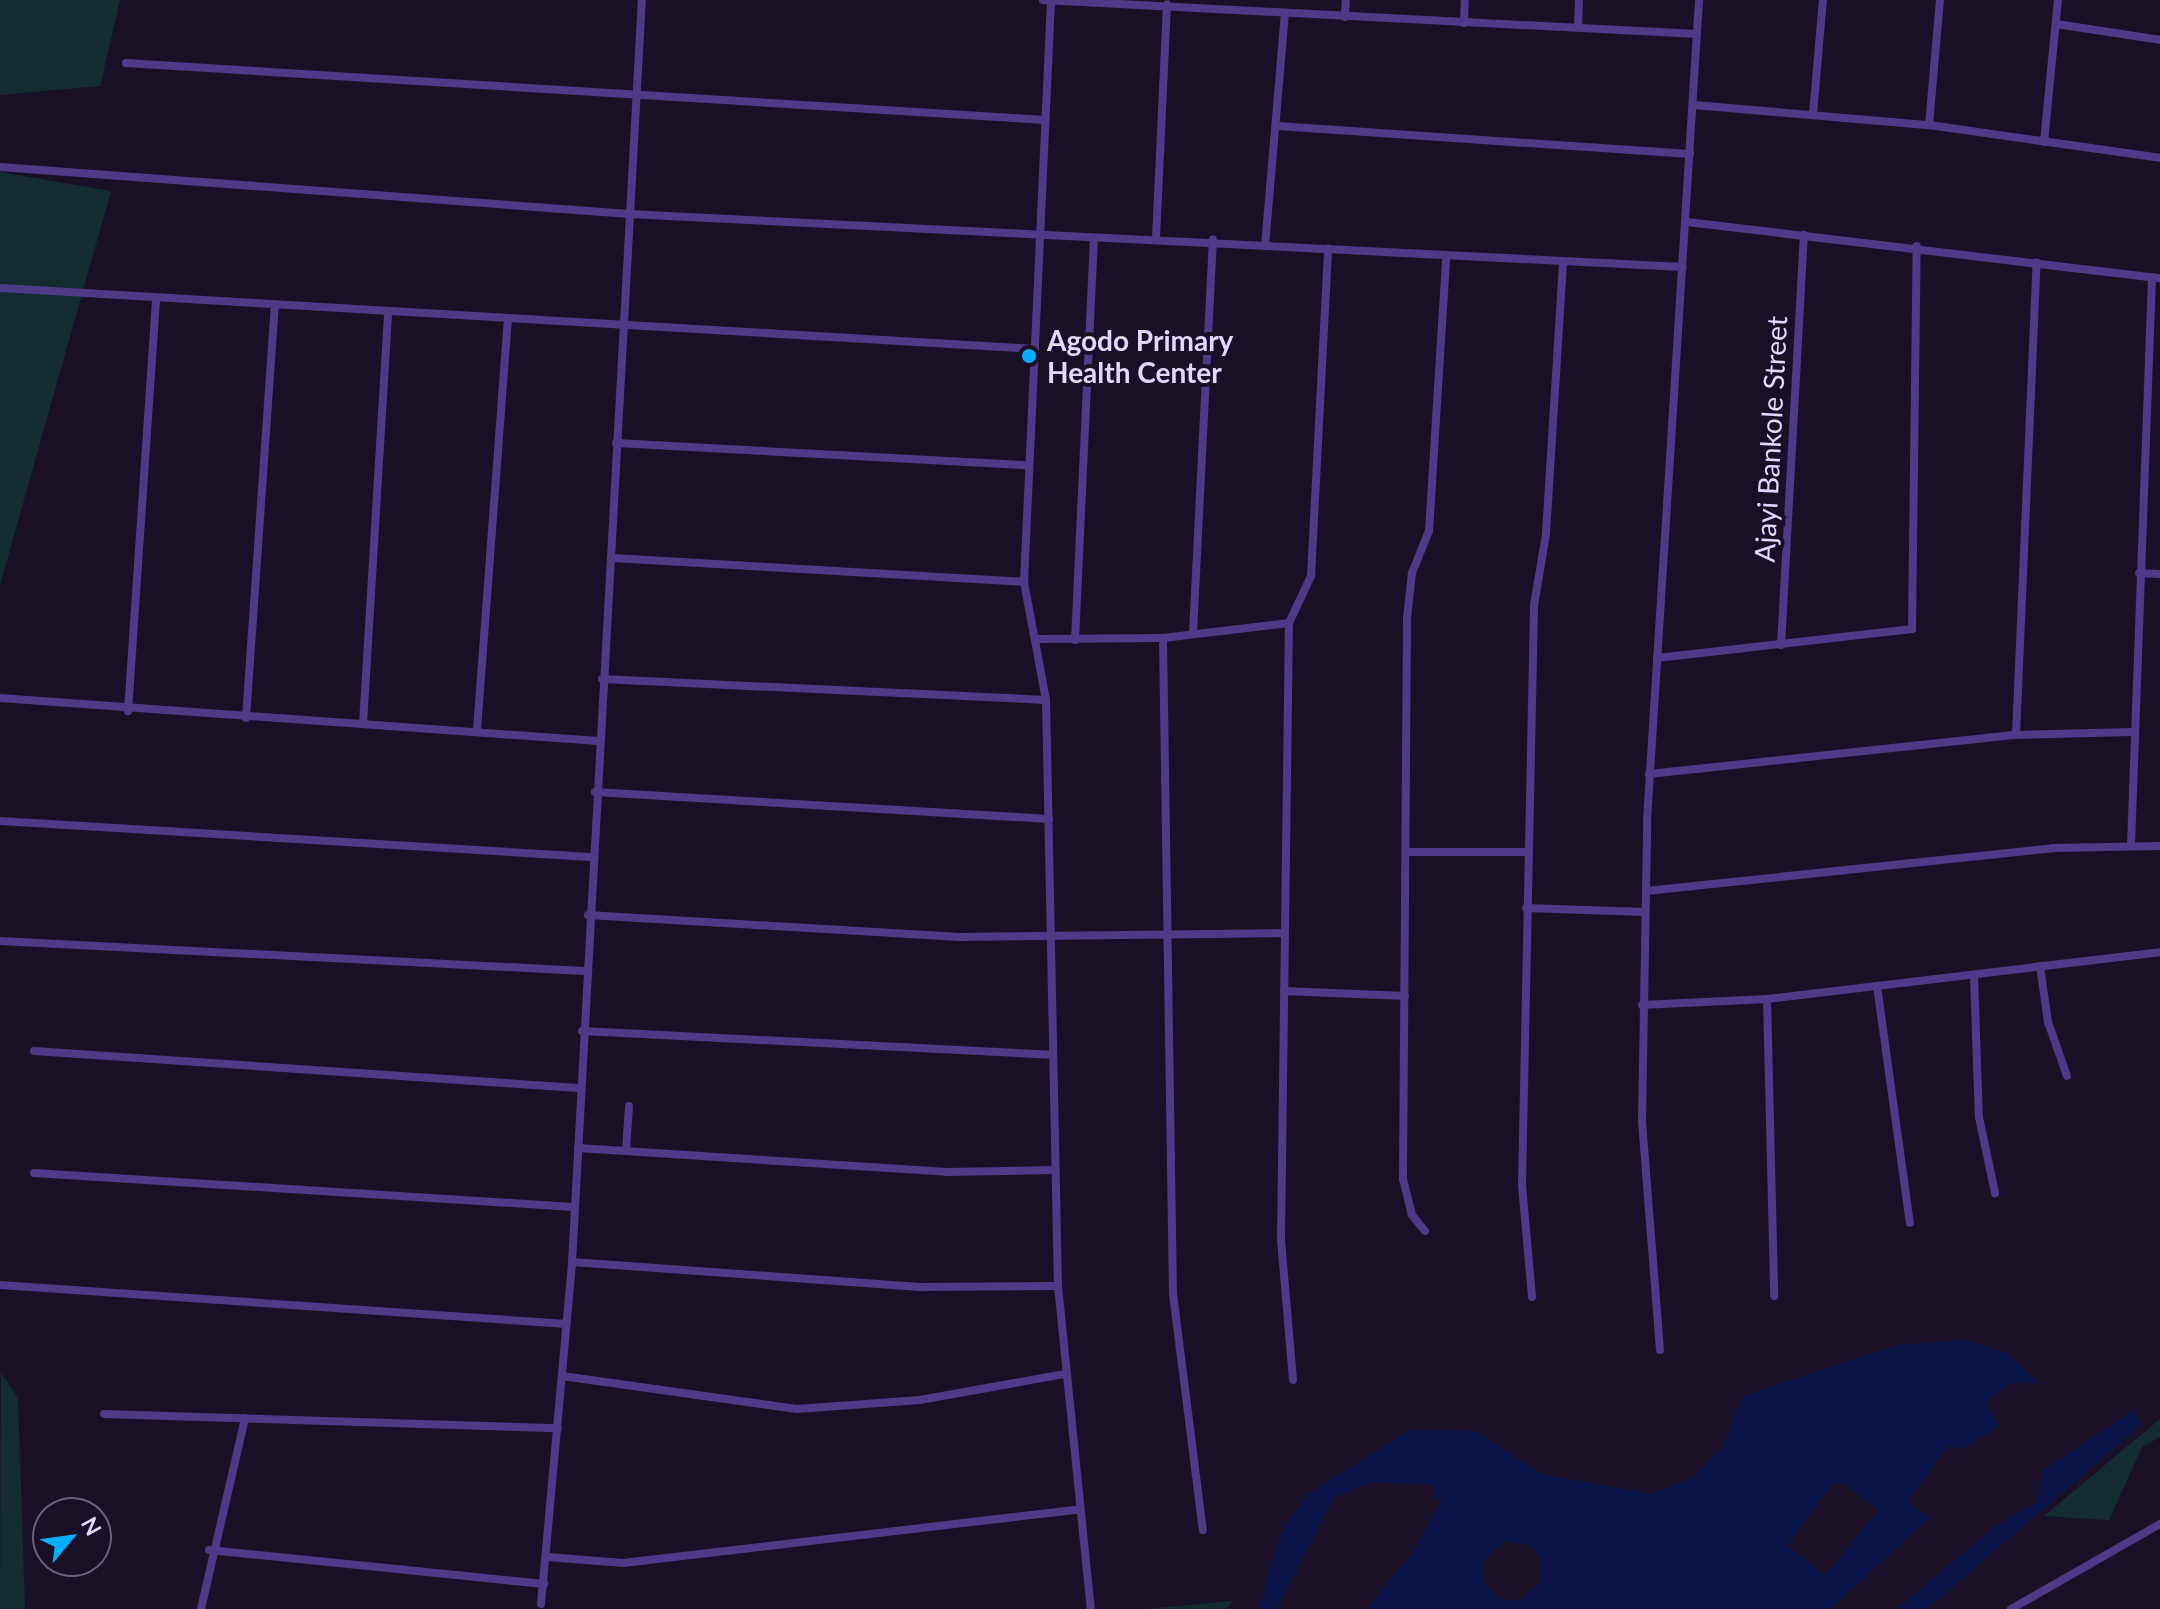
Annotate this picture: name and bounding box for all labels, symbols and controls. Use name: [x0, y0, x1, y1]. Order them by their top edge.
street label: Ajayi Bankole Street: [1747, 315, 1793, 563]
place label: Agodo Primary Health Center: [1047, 323, 1233, 389]
marker: Agodo Primary Health Center: [1018, 345, 1040, 367]
north arrow: [32, 1497, 112, 1577]
text: N: [76, 1512, 108, 1540]

